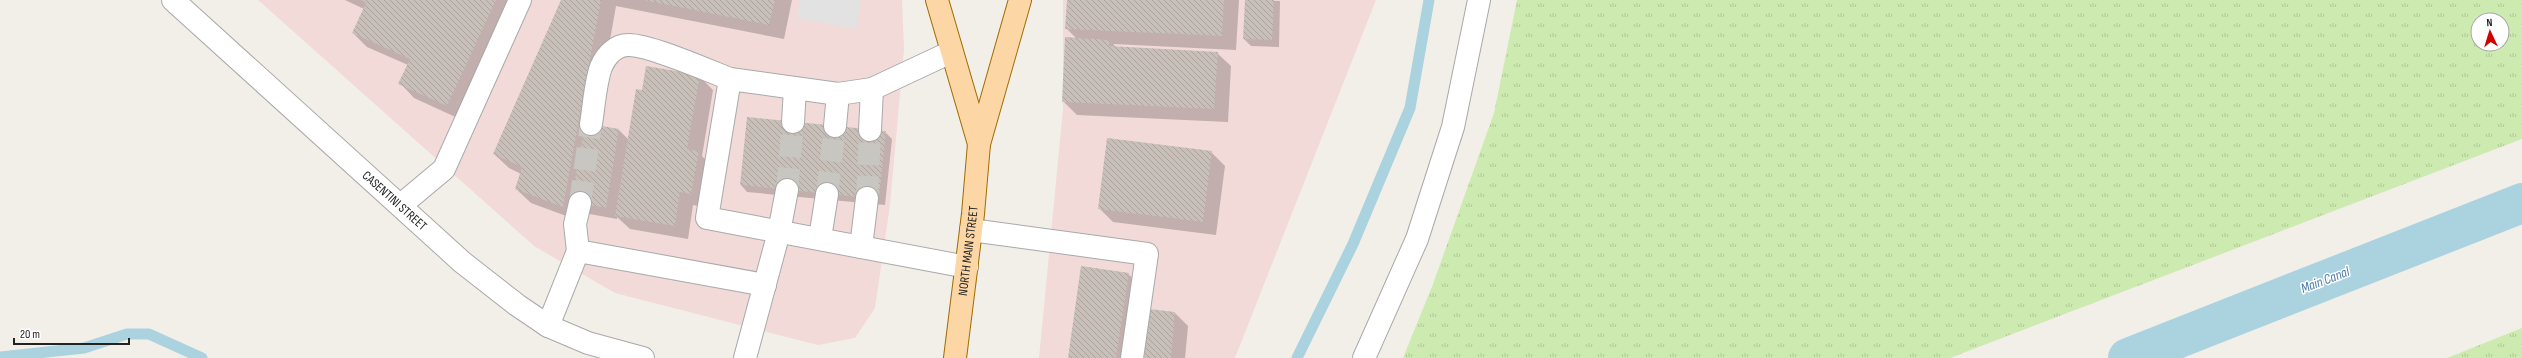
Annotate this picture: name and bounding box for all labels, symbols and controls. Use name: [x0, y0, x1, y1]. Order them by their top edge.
north arrow: [2470, 12, 2510, 52]
text: N: [2486, 16, 2493, 29]
street label: CASENTINI STREET: [359, 168, 430, 234]
street label: NORTH MAIN STREET: [955, 205, 982, 297]
water label: Main Canal: [2298, 263, 2352, 297]
scale bar: [14, 320, 129, 346]
text: 20 m: [20, 327, 40, 342]

